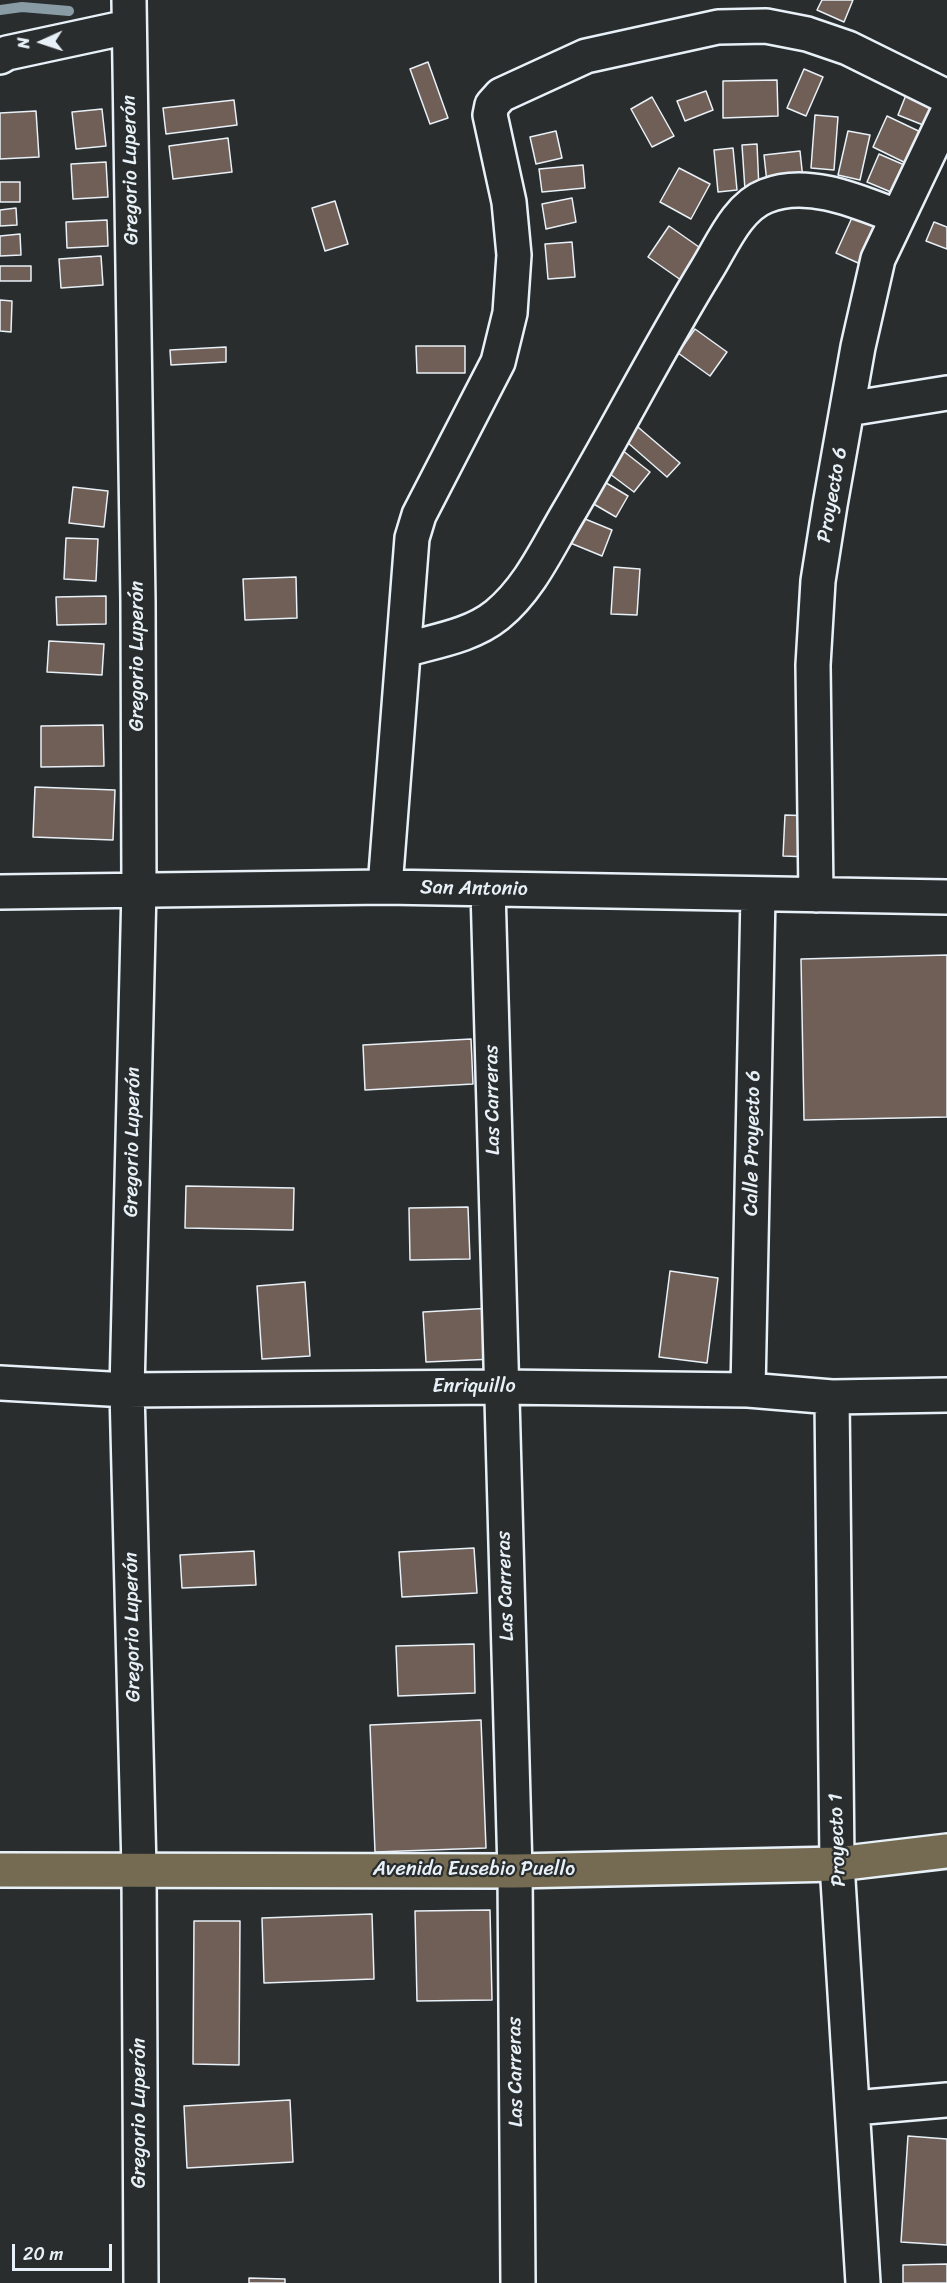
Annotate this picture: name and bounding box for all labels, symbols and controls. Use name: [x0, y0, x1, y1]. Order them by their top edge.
north arrow: [12, 12, 72, 72]
text: N: [9, 37, 38, 49]
street label: Gregorio Luperón: [118, 95, 144, 245]
street label: Proyecto 6: [813, 445, 853, 545]
street label: Gregorio Luperón: [126, 581, 150, 731]
street label: San Antonio: [420, 876, 528, 902]
street label: Las Carreras: [480, 1045, 506, 1155]
street label: Gregorio Luperón: [120, 1067, 146, 1217]
street label: Calle Proyecto 6: [740, 1070, 766, 1216]
street label: Enriquillo: [432, 1375, 516, 1399]
street label: Las Carreras: [492, 1530, 520, 1642]
street label: Gregorio Luperón: [120, 1552, 146, 1702]
street label: Proyecto 1: [824, 1793, 852, 1887]
street label: Avenida Eusebio Puello: [373, 1858, 575, 1882]
street label: Las Carreras: [503, 2017, 529, 2127]
street label: Gregorio Luperón: [128, 2038, 152, 2188]
scale bar: [15, 2232, 116, 2270]
text: 20 m: [23, 2238, 63, 2270]

